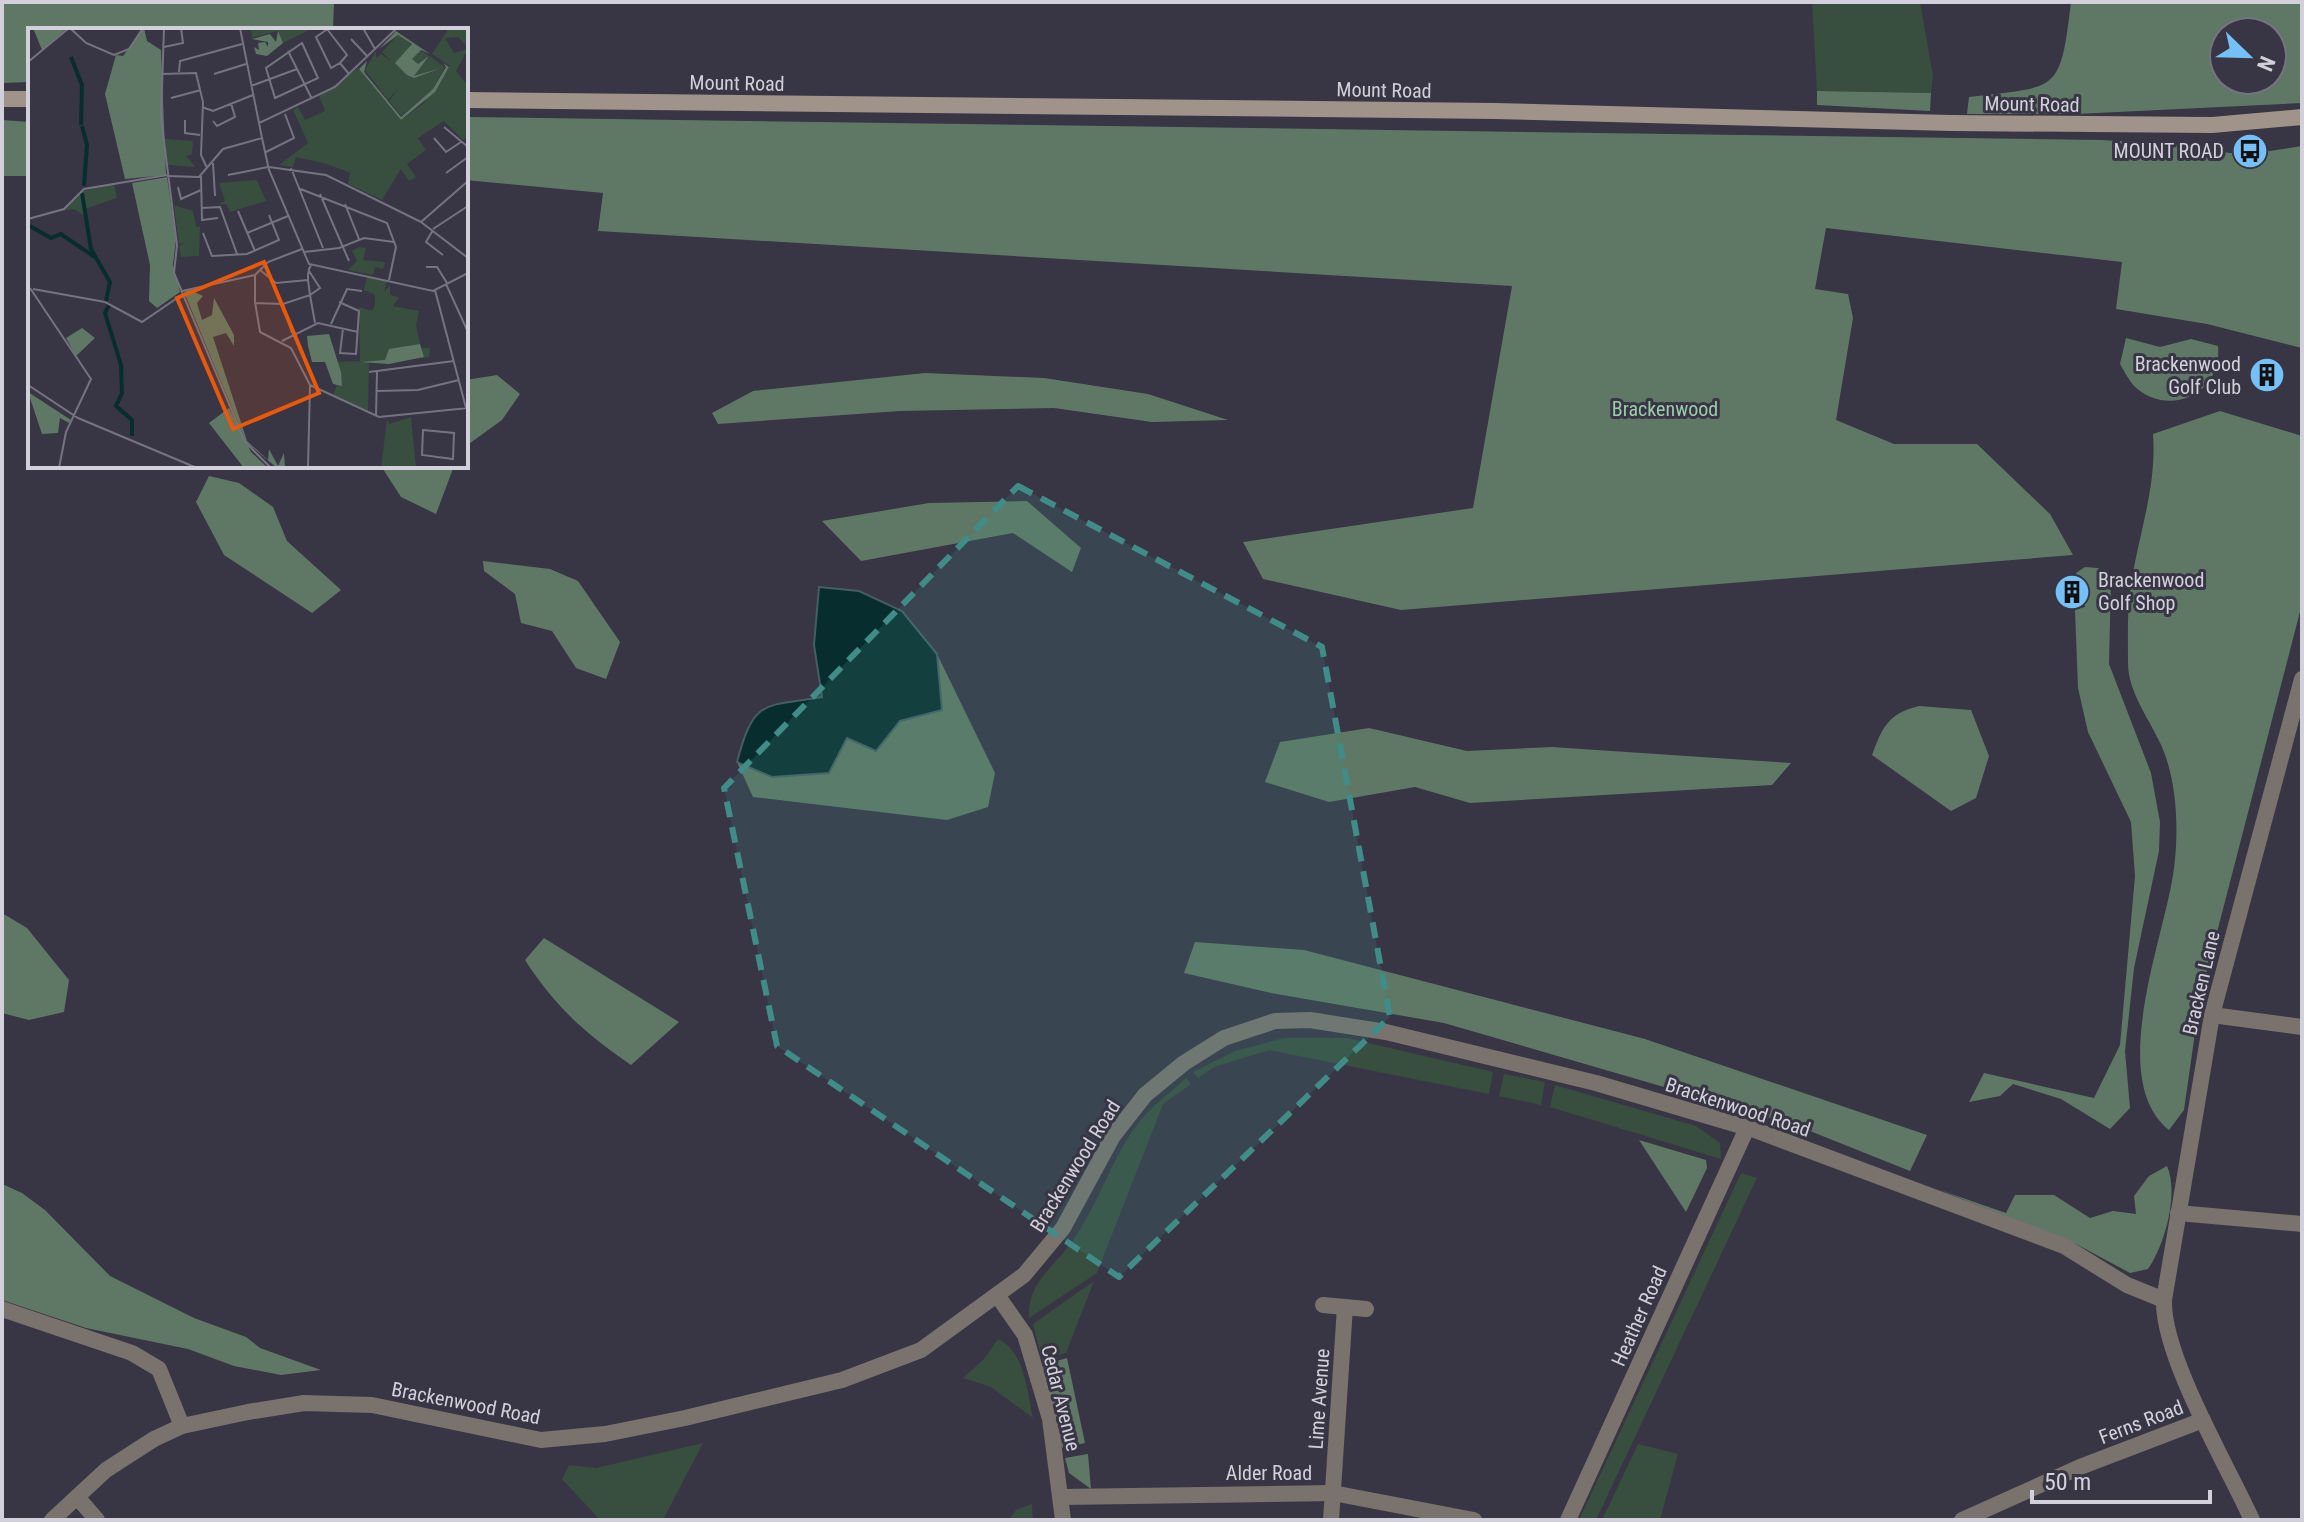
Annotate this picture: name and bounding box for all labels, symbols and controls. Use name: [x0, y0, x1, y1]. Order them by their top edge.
north arrow: [2208, 16, 2288, 96]
inset map: [28, 28, 468, 468]
text: N: [2252, 53, 2280, 75]
street label: Mount Road: [689, 70, 785, 96]
street label: Mount Road: [1336, 77, 1432, 103]
street label: Mount Road: [1984, 91, 2080, 117]
bus stop icon: MOUNT ROAD: [2231, 132, 2269, 170]
place label: MOUNT ROAD: [2114, 139, 2224, 163]
place label: Brackenwood Golf Club: [2135, 352, 2241, 399]
building icon: Brackenwood Golf Club: [2248, 356, 2286, 394]
park label: Brackenwood: [1612, 397, 1718, 421]
place label: Brackenwood Golf Shop: [2098, 568, 2204, 615]
building icon: Brackenwood Golf Shop: [2053, 573, 2091, 611]
street label: Bracken Lane: [2177, 929, 2225, 1037]
street label: Brackenwood Road: [1662, 1072, 1814, 1142]
street label: Brackenwood Road: [1025, 1096, 1125, 1236]
street label: Heather Road: [1606, 1262, 1672, 1370]
street label: Cedar Avenue: [1036, 1342, 1086, 1454]
street label: Lime Avenue: [1304, 1348, 1334, 1450]
street label: Brackenwood Road: [390, 1377, 542, 1429]
street label: Ferns Road: [2095, 1395, 2187, 1449]
scale bar: [2032, 1454, 2210, 1504]
street label: Alder Road: [1226, 1461, 1312, 1485]
text: 50 m: [2044, 1468, 2091, 1496]

